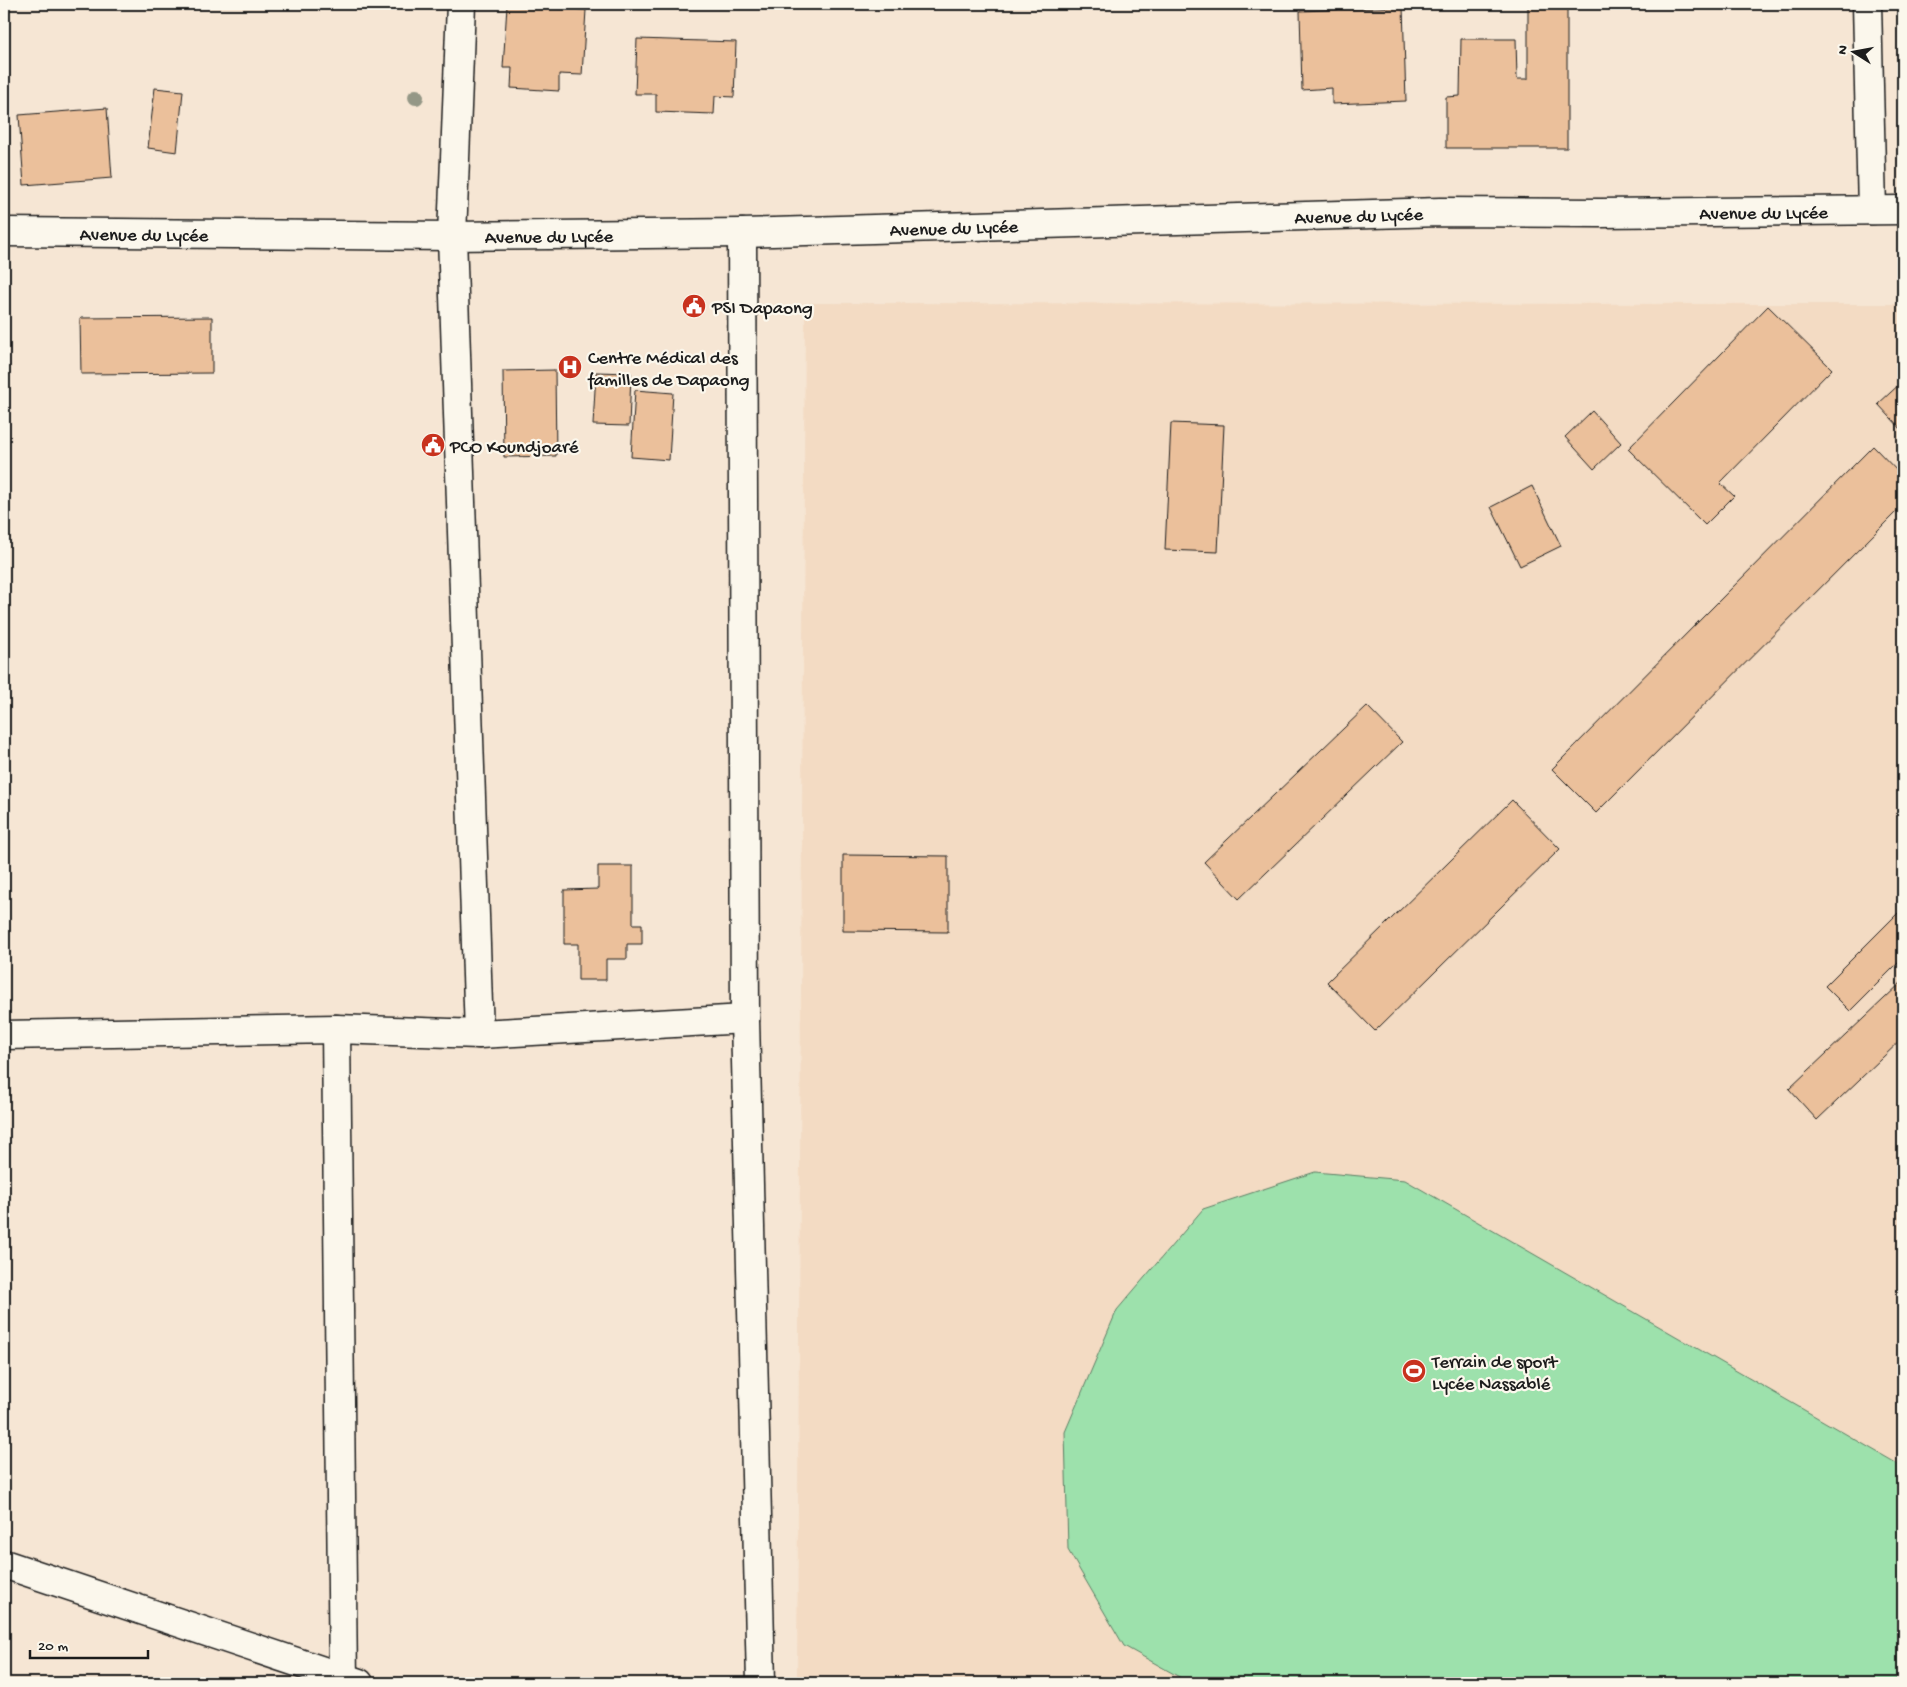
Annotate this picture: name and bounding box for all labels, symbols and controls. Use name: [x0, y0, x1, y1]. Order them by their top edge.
north arrow: [1830, 28, 1880, 78]
text: N: [1834, 44, 1853, 56]
street label: Avenue du Lycée: [1699, 203, 1828, 227]
street label: Avenue du Lycée: [1294, 205, 1424, 231]
street label: Avenue du Lycée: [889, 217, 1019, 244]
street label: Avenue du Lycée: [80, 225, 209, 249]
street label: Avenue du Lycée: [485, 226, 614, 251]
public building icon: PSI Dapaong: [681, 293, 707, 319]
place label: PSI Dapaong: [711, 298, 813, 321]
place label: Centre Médical des familles de Dapaong: [587, 348, 750, 393]
hospital icon: Centre Médical des familles de Dapaong: [557, 354, 583, 380]
public building icon: PCO Koundjoaré: [420, 432, 446, 458]
place label: PCO Koundjoaré: [449, 437, 579, 460]
place label: Terrain de sport Lycée Nassablé: [1431, 1352, 1559, 1397]
sports icon: Terrain de sport Lycée Nassablé: [1401, 1358, 1427, 1384]
scale bar: [30, 1627, 148, 1659]
text: 20 m: [38, 1638, 68, 1656]

